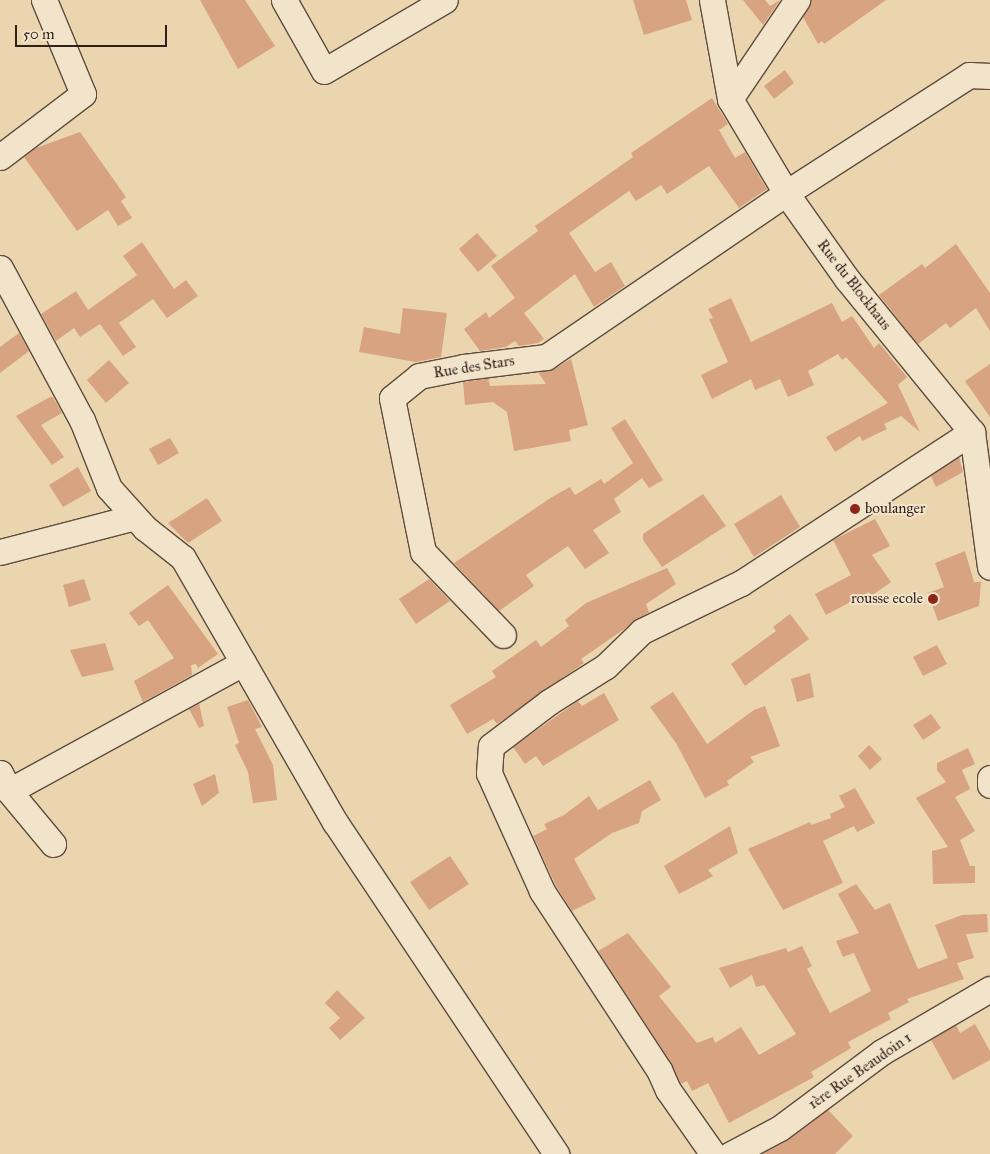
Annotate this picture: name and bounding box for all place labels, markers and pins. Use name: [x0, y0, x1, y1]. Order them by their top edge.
place label: boulanger: [865, 500, 925, 518]
marker: boulanger: [849, 503, 861, 515]
place label: rousse ecole: [851, 590, 923, 608]
marker: rousse ecole: [927, 593, 939, 605]

